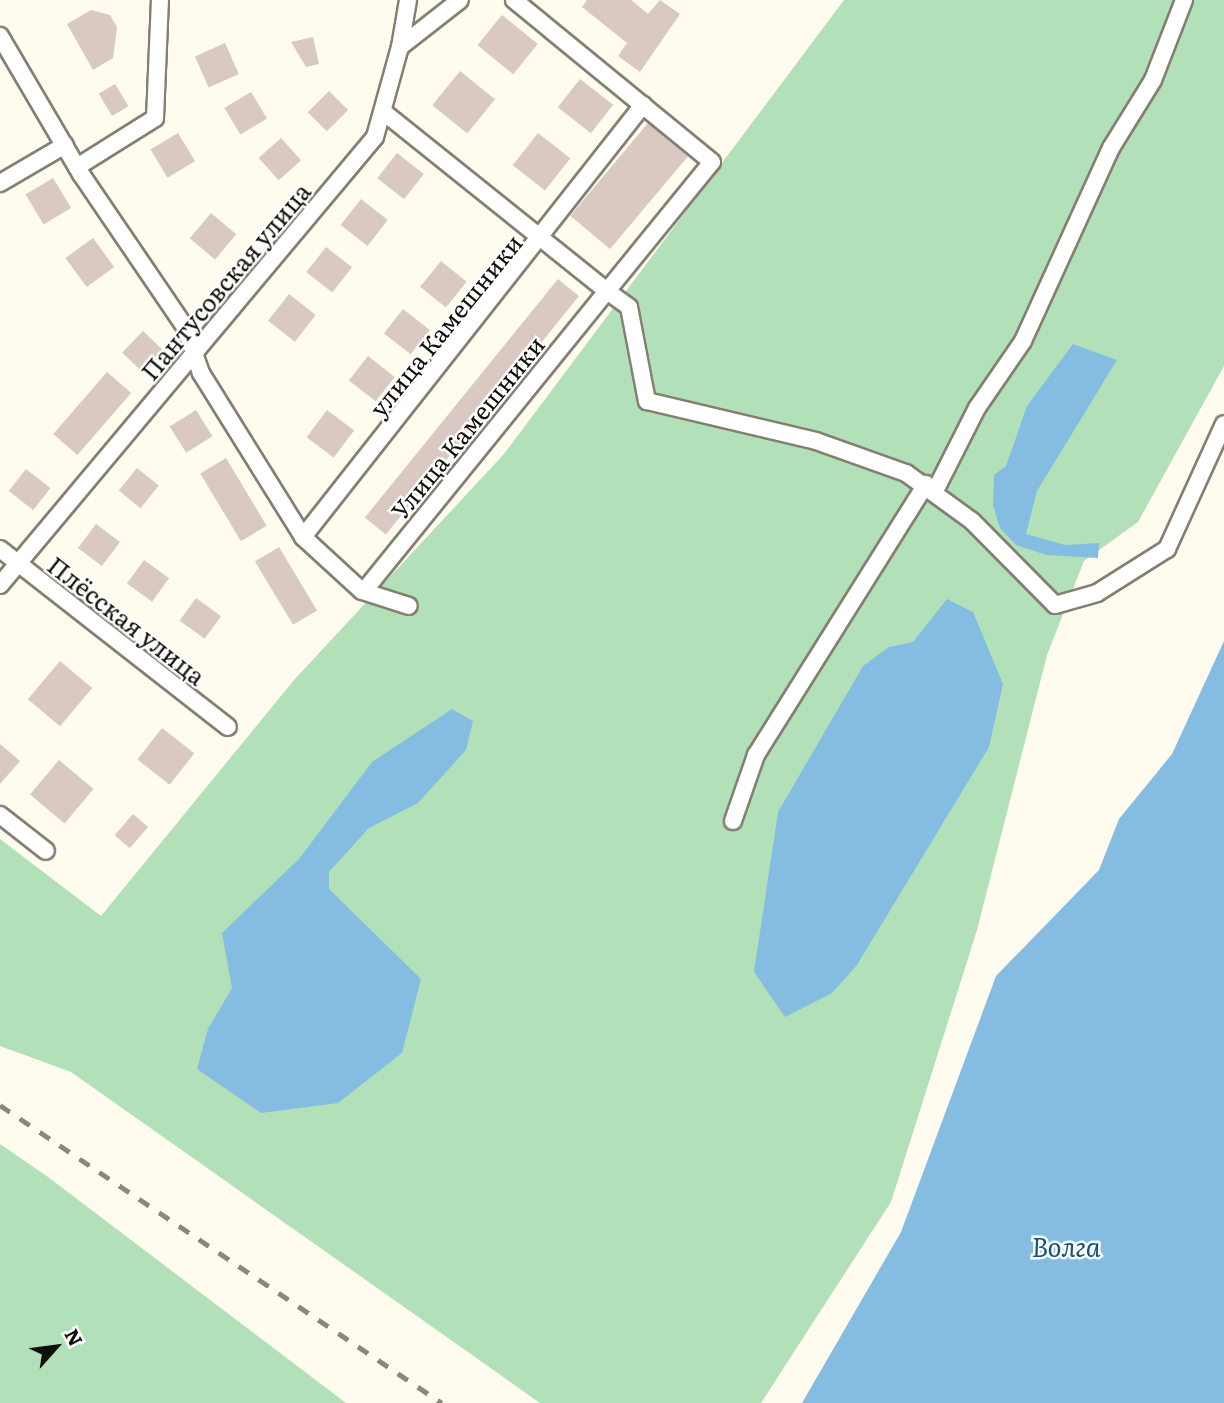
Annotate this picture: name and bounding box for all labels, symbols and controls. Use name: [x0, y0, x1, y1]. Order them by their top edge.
street label: Пантусовская улица: [134, 177, 316, 385]
street label: улица Камешники: [363, 228, 527, 422]
street label: Улица Камешники: [384, 330, 550, 524]
street label: Плёсская улица: [43, 550, 211, 690]
water label: Волга: [1031, 1230, 1101, 1262]
north arrow: [21, 1312, 91, 1382]
text: N: [58, 1324, 91, 1351]

